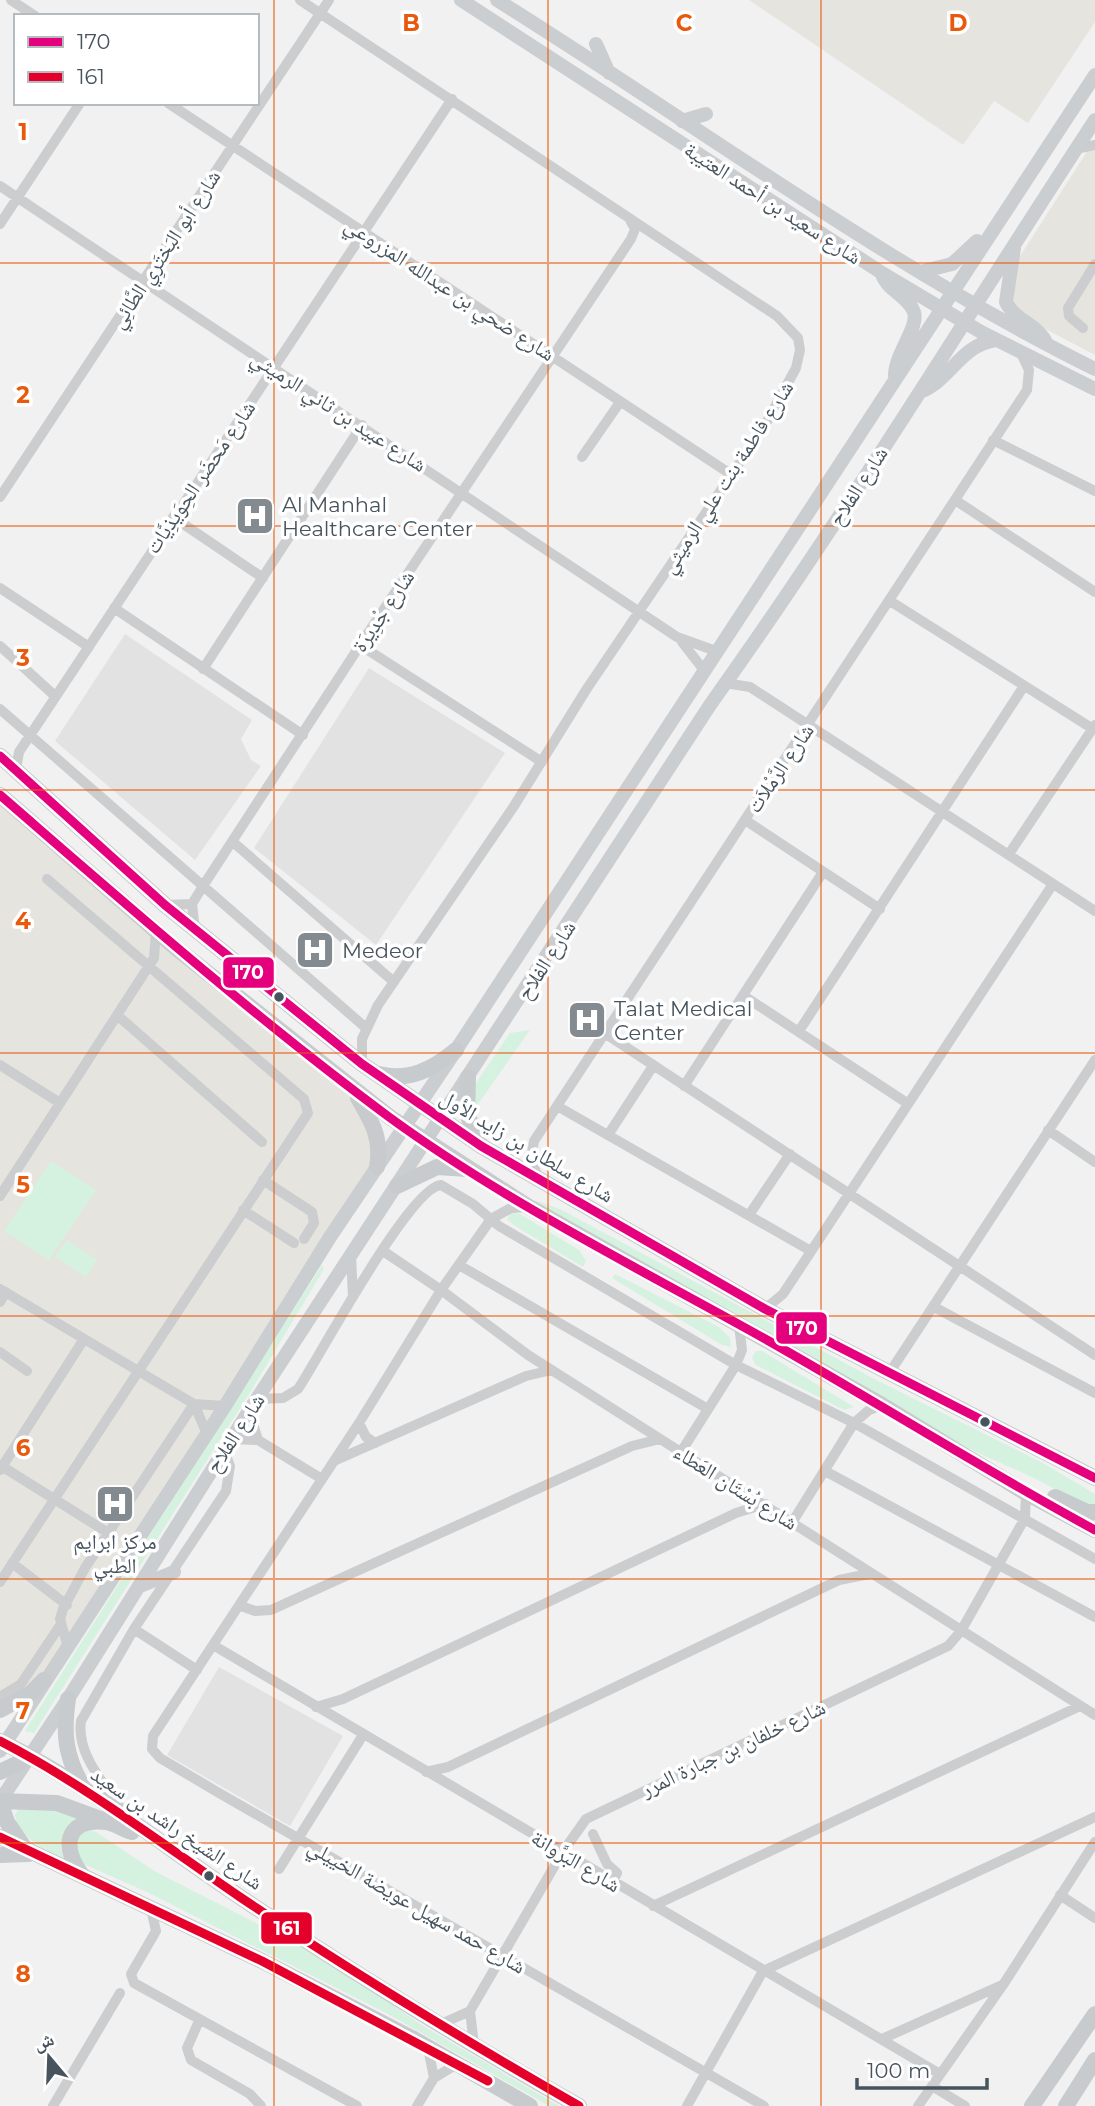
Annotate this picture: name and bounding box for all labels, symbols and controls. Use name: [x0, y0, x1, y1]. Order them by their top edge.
text: B: [402, 9, 420, 37]
text: C: [676, 9, 693, 37]
text: D: [949, 9, 968, 37]
legend: [14, 14, 259, 105]
text: 170: [77, 29, 110, 54]
text: 161: [77, 64, 105, 89]
text: 1: [18, 118, 28, 146]
street label: شارع سعيد بن أحمد العتيبة: [679, 136, 866, 270]
street label: شارع أبو البَختَرِي الطَّائِي: [104, 165, 229, 335]
street label: شارع ضحي بن عبدالله المزروعي: [338, 212, 560, 370]
street label: شارع عبيد بن ثاني الرميثي: [244, 345, 431, 481]
street label: شارع فاطمة بنت علي الرميثي: [655, 376, 802, 580]
text: 2: [16, 381, 30, 409]
street label: شارع مَحضَر الحِوَيذِيَّات: [140, 396, 261, 559]
street label: شارع الفلاح: [823, 442, 894, 531]
place label: Al Manhal Healthcare Center: [282, 492, 473, 541]
hospital icon: Al Manhal Healthcare Center: [234, 495, 276, 537]
street label: شارع جْدِيرَة: [347, 565, 420, 657]
text: 3: [15, 644, 30, 672]
street label: شارع الرَّمْلاَت: [741, 719, 820, 818]
text: 4: [15, 907, 31, 935]
street label: شارع الفلاح: [511, 916, 582, 1005]
hospital icon: Medeor: [294, 929, 336, 971]
place label: Medeor: [342, 938, 423, 963]
line badge: 170: [222, 956, 275, 989]
text: 170: [232, 961, 264, 984]
unlabelled marker: [272, 990, 286, 1004]
place label: Talat Medical Center: [614, 996, 752, 1045]
hospital icon: Talat Medical Center: [566, 999, 608, 1041]
street label: شارع سلطان بن زايد الأول: [435, 1084, 618, 1209]
text: 5: [16, 1171, 30, 1199]
line badge: 170: [775, 1311, 828, 1345]
text: 170: [786, 1317, 818, 1340]
street label: شارع الفلاح: [200, 1389, 271, 1478]
unlabelled marker: [978, 1415, 992, 1429]
text: 6: [16, 1434, 31, 1462]
street label: شارع بُسْتَان العَطاء: [669, 1439, 803, 1536]
hospital icon: مركز ابرايم الطبي: [94, 1483, 136, 1525]
place label: مركز ابرايم الطبي: [73, 1529, 157, 1582]
street label: شارع خلفان بن جبارة المرر: [636, 1694, 830, 1803]
text: 7: [16, 1697, 30, 1725]
street label: شارع الشيخ راشد بن سعيد: [86, 1761, 268, 1896]
street label: شارع البَرَّوانة: [526, 1825, 625, 1898]
street label: شارع حمد سهيل عويضة الخييلي: [302, 1833, 530, 1982]
unlabelled marker: [202, 1869, 216, 1883]
line badge: 161: [260, 1911, 313, 1945]
text: 161: [274, 1917, 301, 1940]
text: 8: [15, 1960, 31, 1988]
north arrow: [14, 2022, 84, 2092]
text: ش: [30, 2027, 57, 2056]
scale bar: [857, 2046, 986, 2090]
text: 100 m: [867, 2058, 930, 2083]

